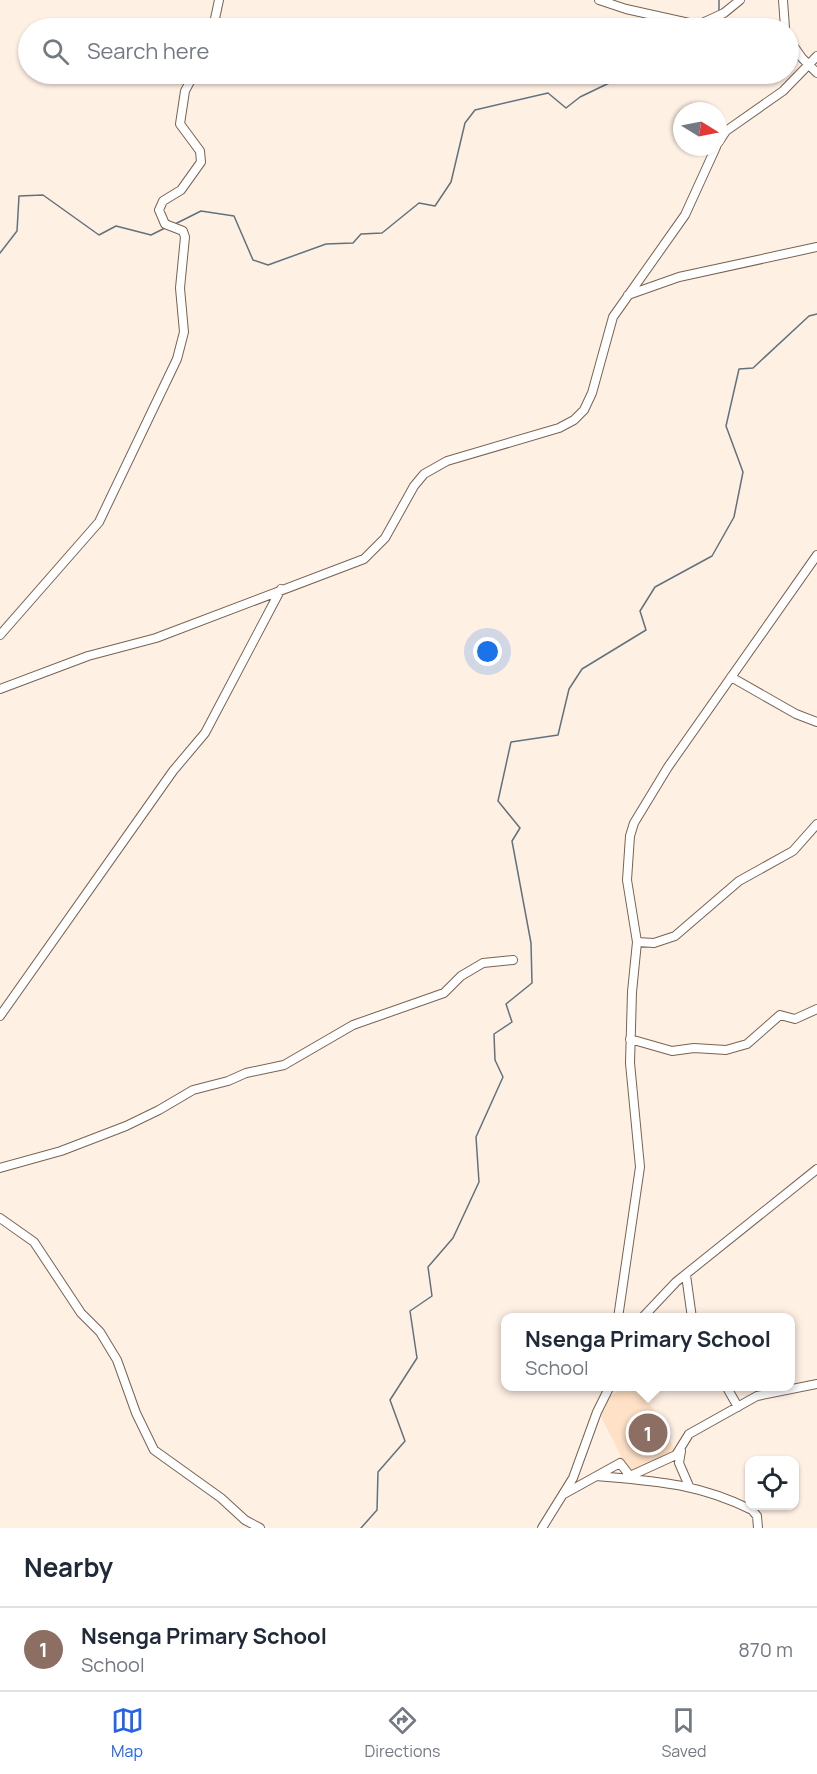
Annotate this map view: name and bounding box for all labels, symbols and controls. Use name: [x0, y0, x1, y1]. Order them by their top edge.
search box: [18, 18, 799, 84]
icon: search: [39, 35, 72, 68]
text: Search here: [87, 36, 209, 66]
north arrow: [673, 102, 727, 156]
your location: [473, 637, 502, 666]
popup: [501, 1313, 795, 1391]
text: Nsenga Primary School: [525, 1324, 771, 1354]
text: School: [525, 1354, 589, 1381]
pin: 1: [628, 1410, 668, 1456]
map controls: [745, 1456, 799, 1510]
button: locate: [745, 1456, 799, 1510]
text: Nearby: [24, 1549, 113, 1585]
text: Nsenga Primary School: [81, 1621, 327, 1651]
text: 1: [39, 1636, 48, 1663]
text: 870 m: [738, 1636, 793, 1663]
text: School: [81, 1651, 145, 1678]
tab: Map: [111, 1704, 144, 1762]
tab: Directions: [365, 1704, 440, 1762]
tab: Saved: [661, 1704, 706, 1762]

